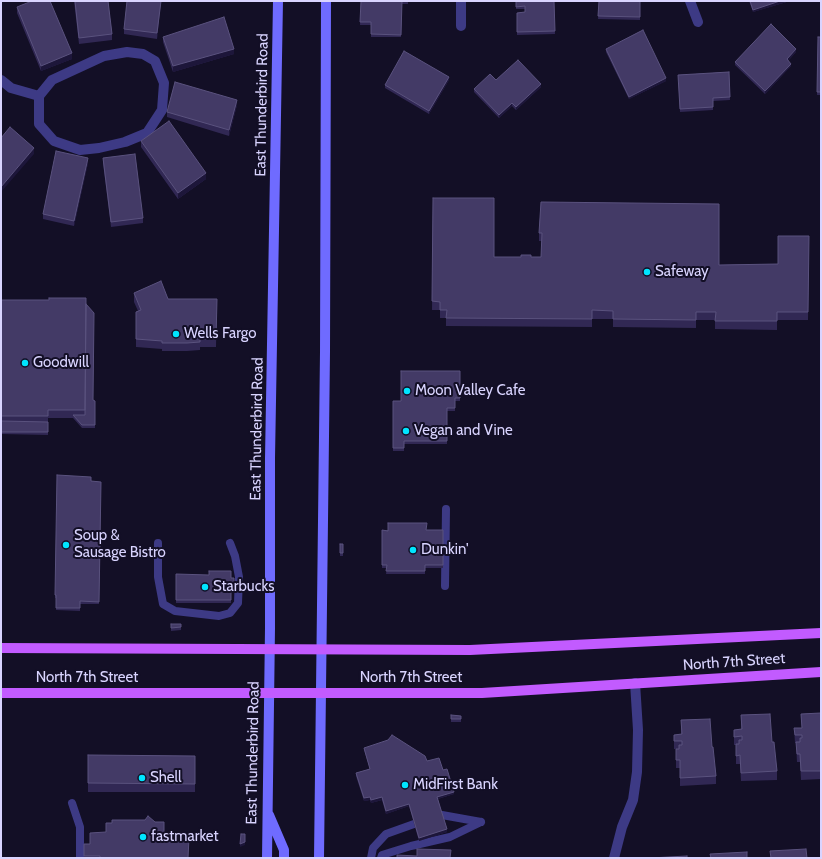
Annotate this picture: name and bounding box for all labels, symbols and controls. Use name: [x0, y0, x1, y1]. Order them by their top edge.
street label: East Thunderbird Road: [252, 33, 272, 177]
place label: Safeway: [655, 263, 709, 281]
marker: Safeway: [642, 267, 652, 277]
place label: Wells Fargo: [184, 325, 257, 343]
marker: Wells Fargo: [171, 329, 181, 339]
place label: Goodwill: [33, 354, 89, 372]
street label: East Thunderbird Road: [247, 357, 267, 501]
marker: Goodwill: [20, 358, 30, 368]
place label: Moon Valley Cafe: [415, 382, 525, 400]
marker: Moon Valley Cafe: [402, 386, 412, 396]
place label: Vegan and Vine: [414, 422, 513, 440]
marker: Vegan and Vine: [401, 426, 411, 436]
place label: Soup & Sausage Bistro: [74, 527, 166, 562]
marker: Soup & Sausage Bistro: [61, 540, 71, 550]
place label: Dunkin': [421, 541, 469, 559]
marker: Dunkin': [408, 545, 418, 555]
place label: Starbucks: [213, 578, 274, 596]
marker: Starbucks: [200, 582, 210, 592]
street label: North 7th Street: [682, 649, 786, 675]
street label: North 7th Street: [36, 669, 138, 687]
street label: North 7th Street: [360, 669, 462, 687]
street label: East Thunderbird Road: [243, 681, 263, 825]
place label: Shell: [150, 769, 182, 787]
marker: Shell: [137, 773, 147, 783]
place label: MidFirst Bank: [413, 776, 498, 794]
marker: MidFirst Bank: [400, 780, 410, 790]
place label: fastmarket: [151, 828, 219, 846]
marker: fastmarket: [138, 832, 148, 842]

